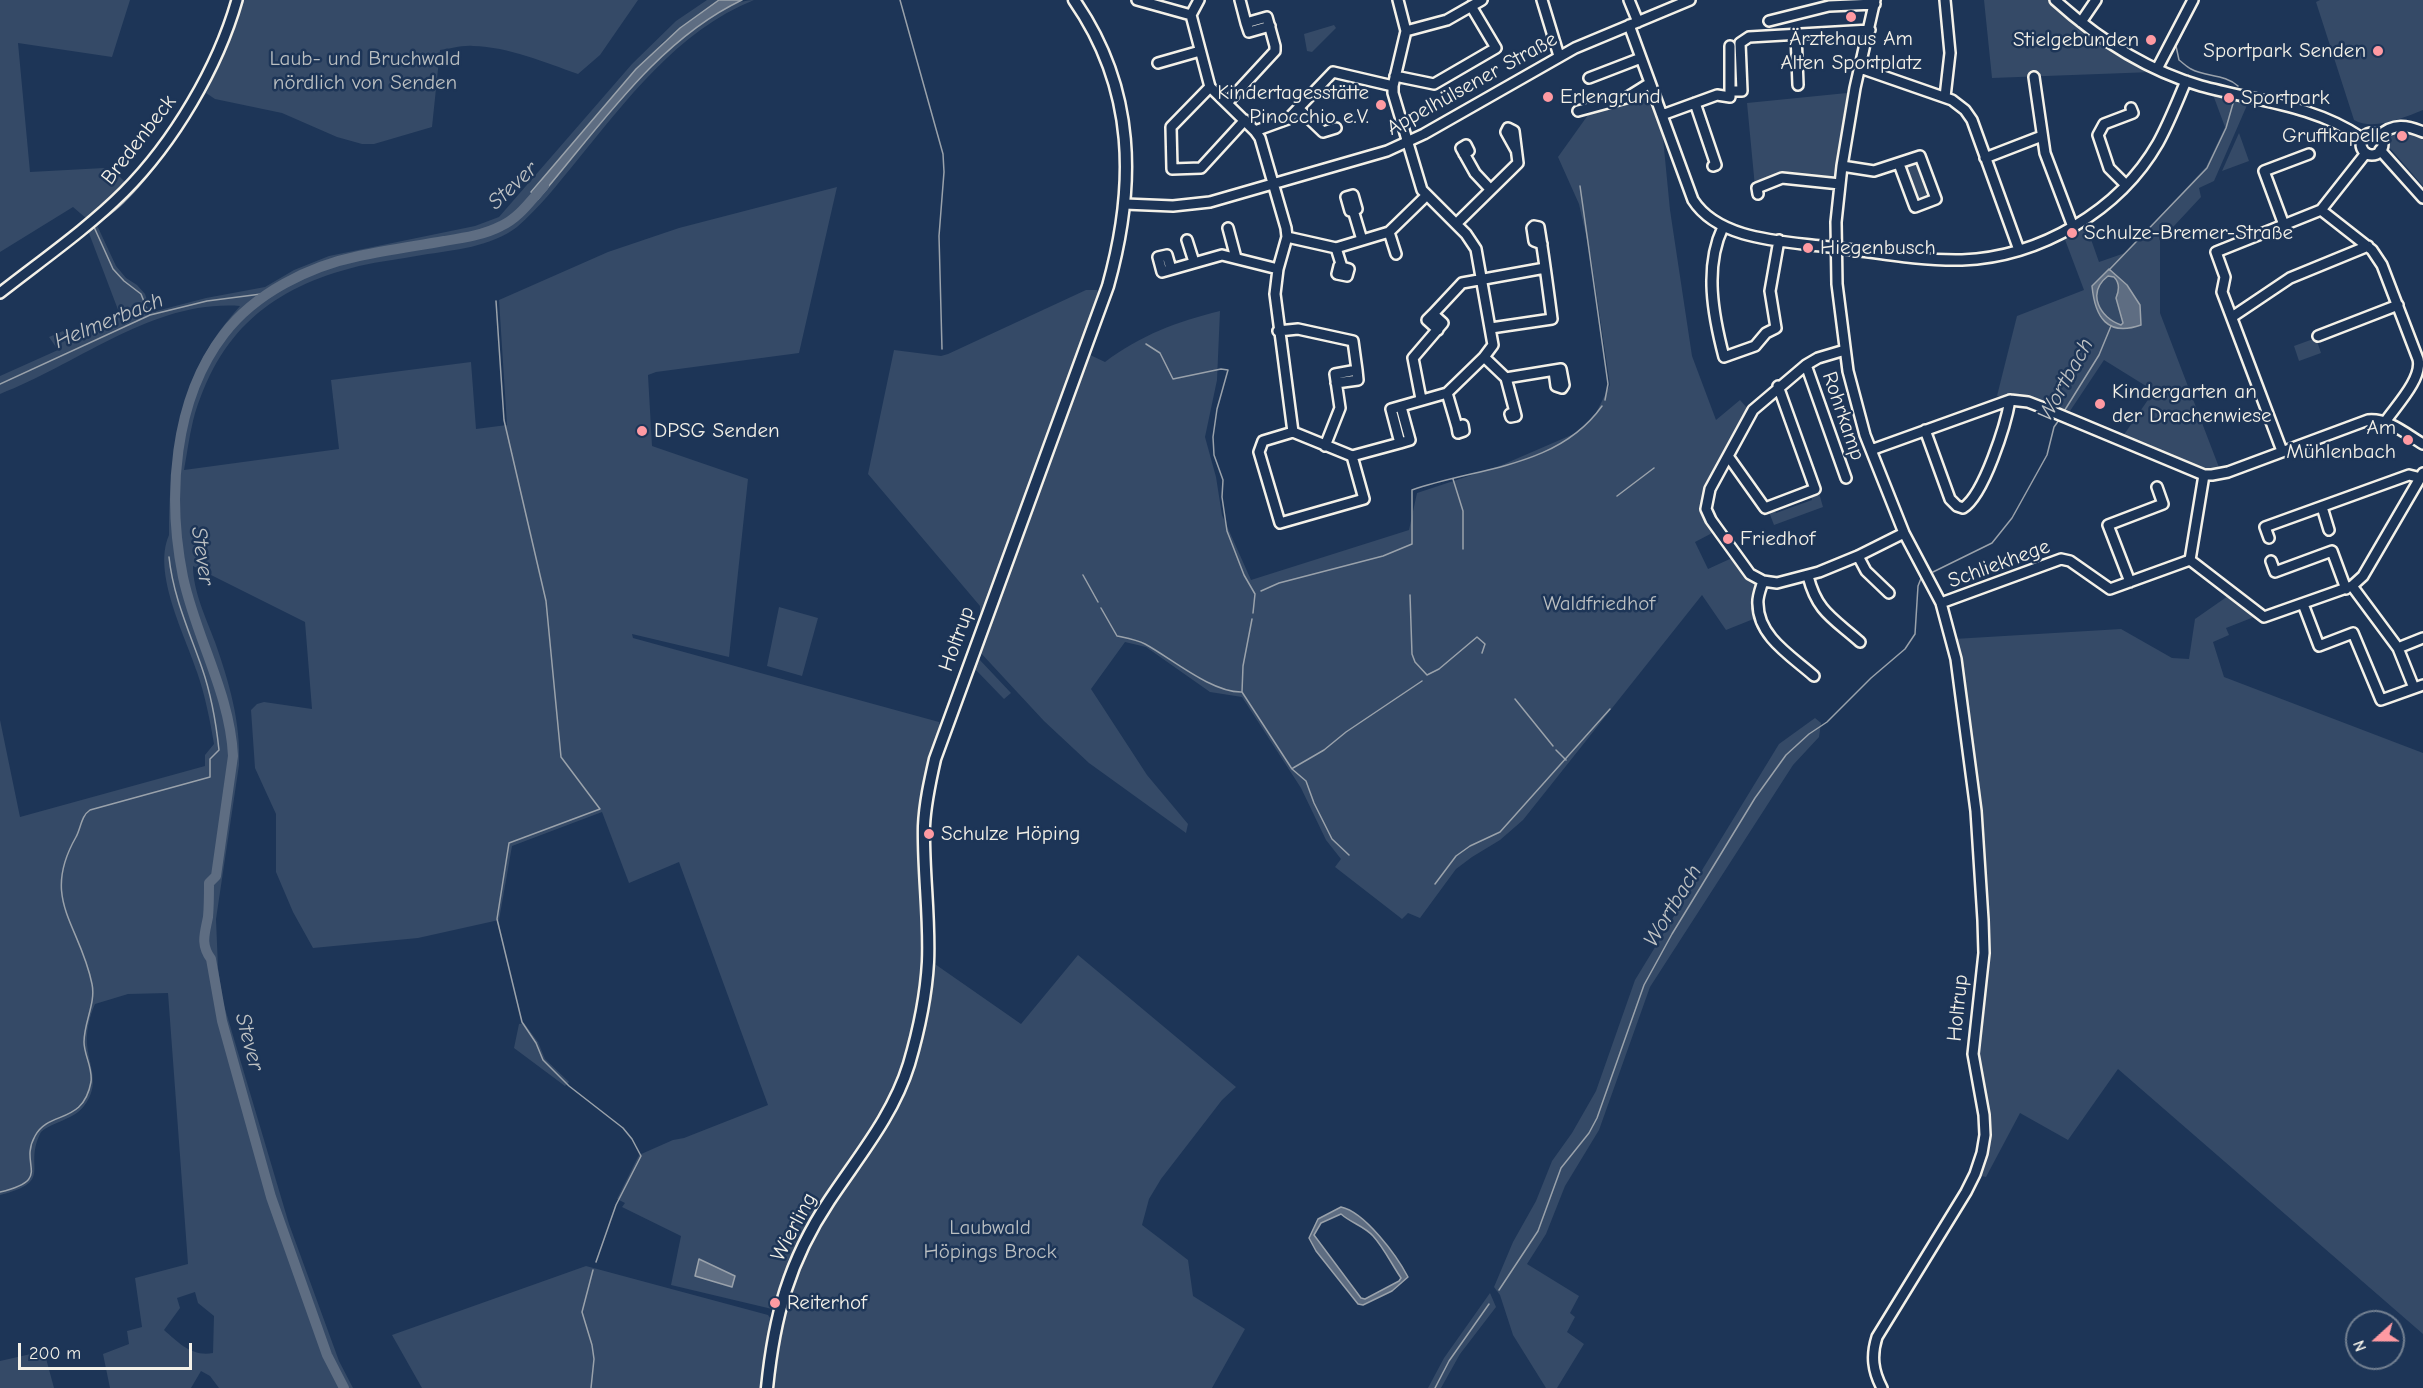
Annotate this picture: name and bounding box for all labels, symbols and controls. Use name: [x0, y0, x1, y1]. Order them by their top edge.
marker: Ärztehaus Am Alten Sportplatz: [1844, 10, 1858, 24]
place label: Ärztehaus Am Alten Sportplatz: [1780, 26, 1922, 76]
street label: Appelhülsener Straße: [1382, 27, 1562, 141]
place label: Stielgebunden: [2013, 27, 2139, 53]
marker: Stielgebunden: [2144, 33, 2158, 47]
place label: Sportpark Senden: [2203, 38, 2366, 64]
marker: Sportpark Senden: [2371, 44, 2385, 58]
park label: Laub- und Bruchwald nördlich von Senden: [269, 46, 461, 96]
place label: Kindertagesstätte Pinocchio e.V.: [1217, 80, 1369, 130]
place label: Erlengrund: [1560, 84, 1661, 110]
place label: Sportpark: [2241, 85, 2330, 111]
street label: Bredenbeck: [96, 90, 182, 190]
marker: Erlengrund: [1541, 90, 1555, 104]
marker: Sportpark: [2222, 91, 2236, 105]
marker: Kindertagesstätte Pinocchio e.V.: [1374, 98, 1388, 112]
place label: Gruftkapelle: [2282, 123, 2390, 149]
marker: Gruftkapelle: [2395, 129, 2409, 143]
water label: Stever: [483, 156, 543, 216]
place label: Schulze-Bremer-Straße: [2084, 220, 2293, 246]
marker: Schulze-Bremer-Straße: [2065, 226, 2079, 240]
place label: Hiegenbusch: [1820, 235, 1936, 261]
marker: Hiegenbusch: [1801, 241, 1815, 255]
water label: Helmerbach: [51, 287, 167, 355]
water label: Wortbach: [2032, 334, 2100, 426]
street label: Rohrkamp: [1816, 368, 1870, 464]
place label: Kindergarten an der Drachenwiese: [2112, 379, 2272, 429]
marker: Kindergarten an der Drachenwiese: [2093, 397, 2107, 411]
place label: Am Mühlenbach: [2286, 415, 2396, 465]
place label: DPSG Senden: [654, 418, 780, 444]
marker: DPSG Senden: [635, 424, 649, 438]
marker: Am Mühlenbach: [2401, 433, 2415, 447]
water label: Stever: [185, 525, 219, 587]
place label: Friedhof: [1740, 526, 1815, 552]
marker: Friedhof: [1721, 532, 1735, 546]
street label: Schliekhege: [1945, 534, 2053, 594]
park label: Waldfriedhof: [1543, 591, 1655, 617]
street label: Holtrup: [934, 603, 980, 675]
place label: Schulze Höping: [941, 821, 1080, 847]
marker: Schulze Höping: [922, 827, 936, 841]
water label: Wortbach: [1638, 860, 1708, 952]
street label: Holtrup: [1942, 973, 1974, 1043]
water label: Stever: [229, 1010, 269, 1074]
street label: Wierling: [766, 1188, 822, 1266]
park label: Laubwald Höpings Brock: [923, 1215, 1057, 1265]
place label: Reiterhof: [787, 1290, 867, 1316]
marker: Reiterhof: [768, 1296, 782, 1310]
north arrow: [2345, 1310, 2405, 1370]
scale bar: [21, 1331, 195, 1369]
text: N: [2350, 1338, 2370, 1354]
text: 200 m: [29, 1343, 81, 1364]

